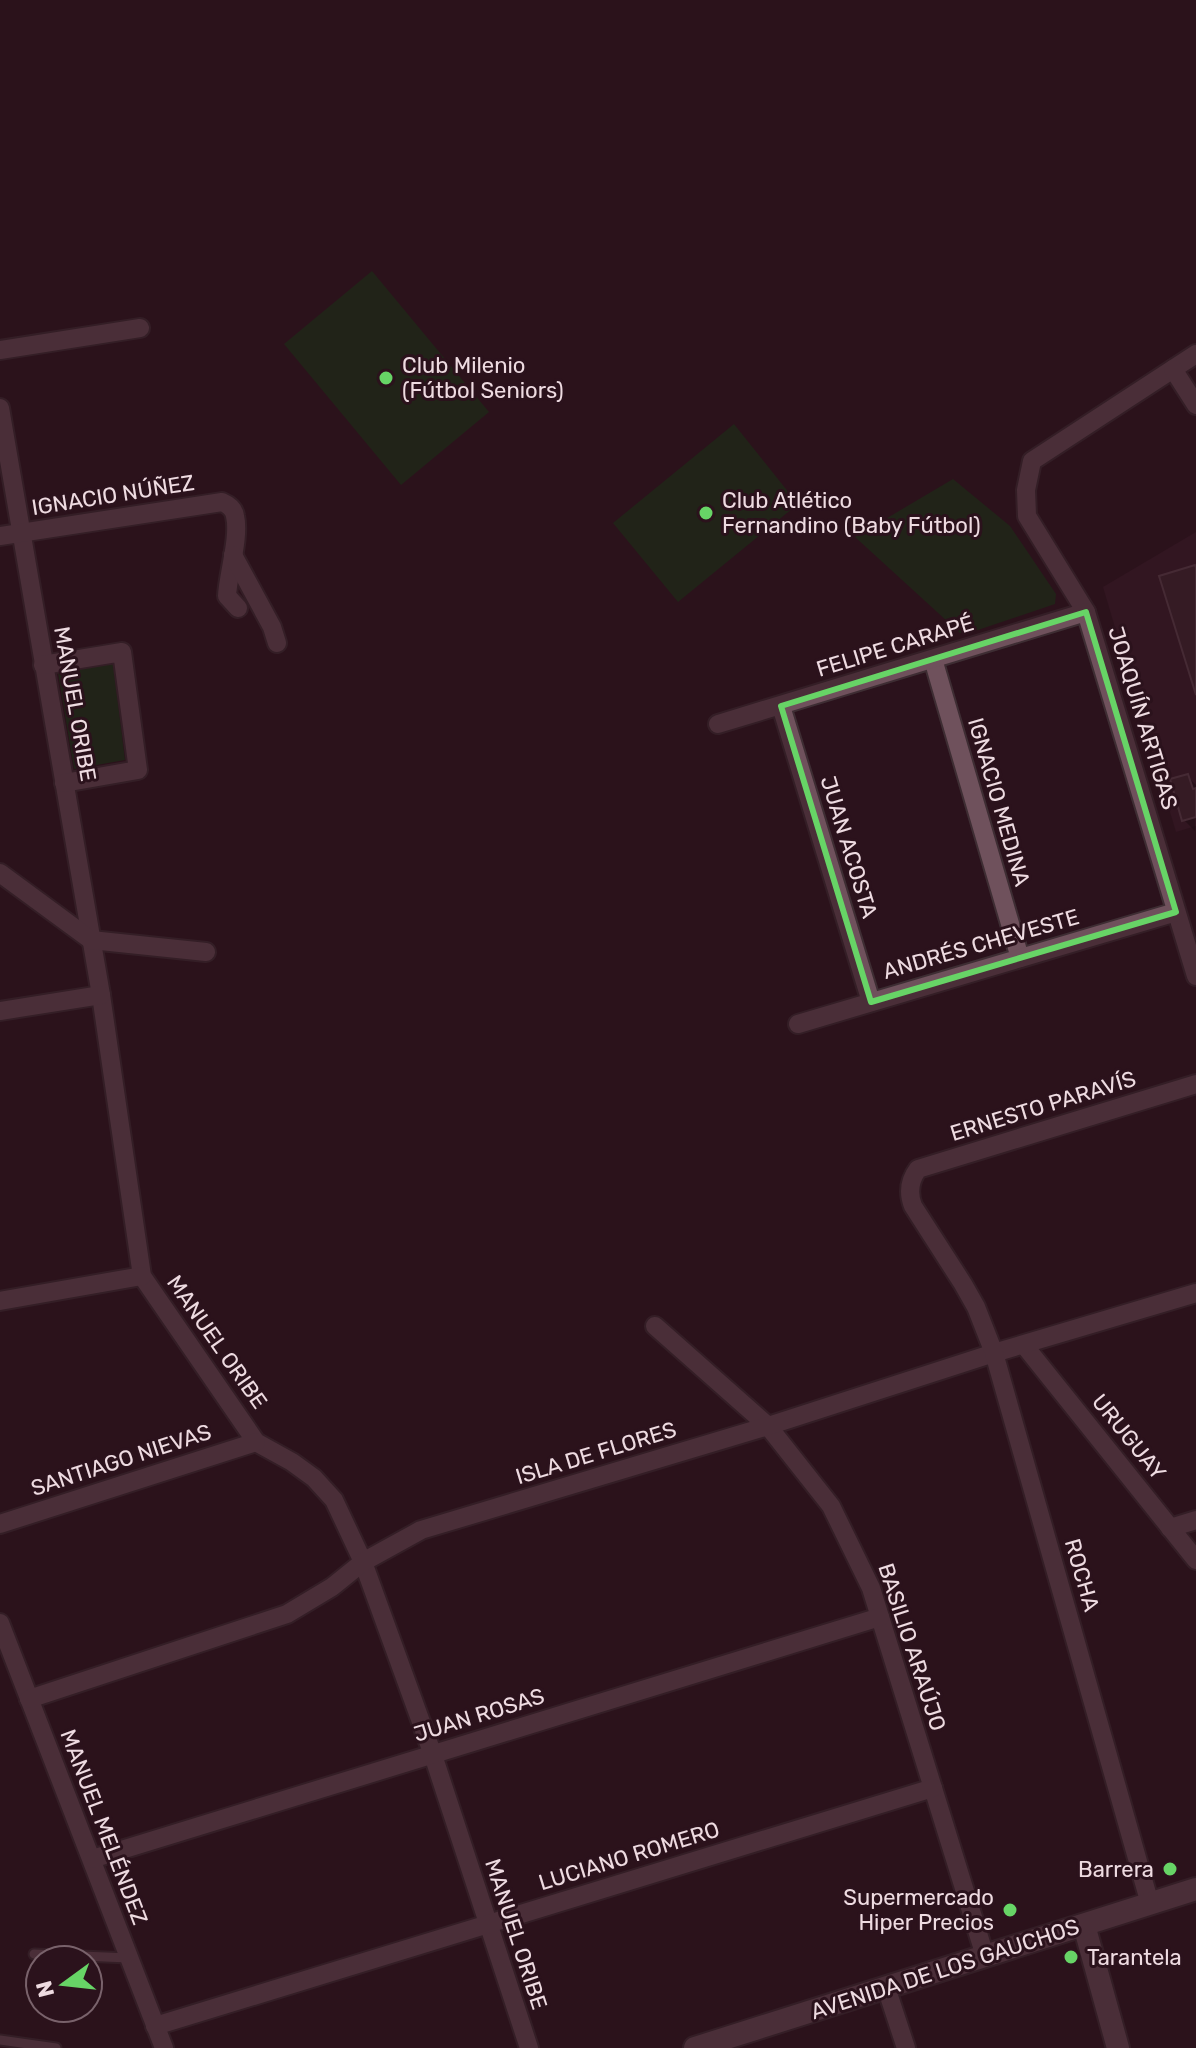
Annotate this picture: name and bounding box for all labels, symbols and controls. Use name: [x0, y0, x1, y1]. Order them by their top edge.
place label: Club Milenio (Fútbol Seniors): [402, 352, 564, 404]
marker: Club Milenio (Fútbol Seniors): [377, 369, 395, 387]
street label: IGNACIO NÚÑEZ: [30, 469, 196, 521]
place label: Club Atlético Fernandino (Baby Fútbol): [722, 487, 981, 539]
marker: Club Atlético Fernandino (Baby Fútbol): [697, 504, 715, 522]
street label: FELIPE CARAPÉ: [813, 609, 977, 683]
street label: JOAQUÍN ARTIGAS: [1102, 623, 1184, 813]
street label: MANUEL ORIBE: [48, 624, 102, 784]
street label: IGNACIO MEDINA: [962, 715, 1036, 889]
street label: JUAN ACOSTA: [815, 773, 884, 922]
street label: ANDRÉS CHEVESTE: [880, 903, 1082, 985]
street label: ERNESTO PARAVÍS: [947, 1065, 1139, 1147]
street label: MANUEL ORIBE: [161, 1270, 273, 1414]
street label: URUGUAY: [1086, 1389, 1172, 1485]
street label: ISLA DE FLORES: [512, 1416, 680, 1490]
street label: SANTIAGO NIEVAS: [27, 1418, 215, 1502]
street label: ROCHA: [1059, 1536, 1105, 1615]
street label: BASILIO ARAÚJO: [872, 1560, 952, 1734]
street label: JUAN ROSAS: [410, 1682, 548, 1748]
street label: MANUEL MELÉNDEZ: [54, 1726, 154, 1928]
street label: LUCIANO ROMERO: [535, 1816, 723, 1896]
street label: MANUEL ORIBE: [479, 1855, 553, 2013]
place label: Barrera: [1078, 1856, 1154, 1883]
marker: Barrera: [1161, 1860, 1179, 1878]
place label: Supermercado Hiper Precios: [843, 1884, 994, 1936]
marker: Supermercado Hiper Precios: [1001, 1901, 1019, 1919]
street label: AVENIDA DE LOS GAUCHOS: [807, 1913, 1083, 2025]
north arrow: [24, 1944, 104, 2024]
place label: Tarantela: [1087, 1944, 1182, 1971]
marker: Tarantela: [1062, 1948, 1080, 1966]
text: N: [30, 1978, 60, 2000]

